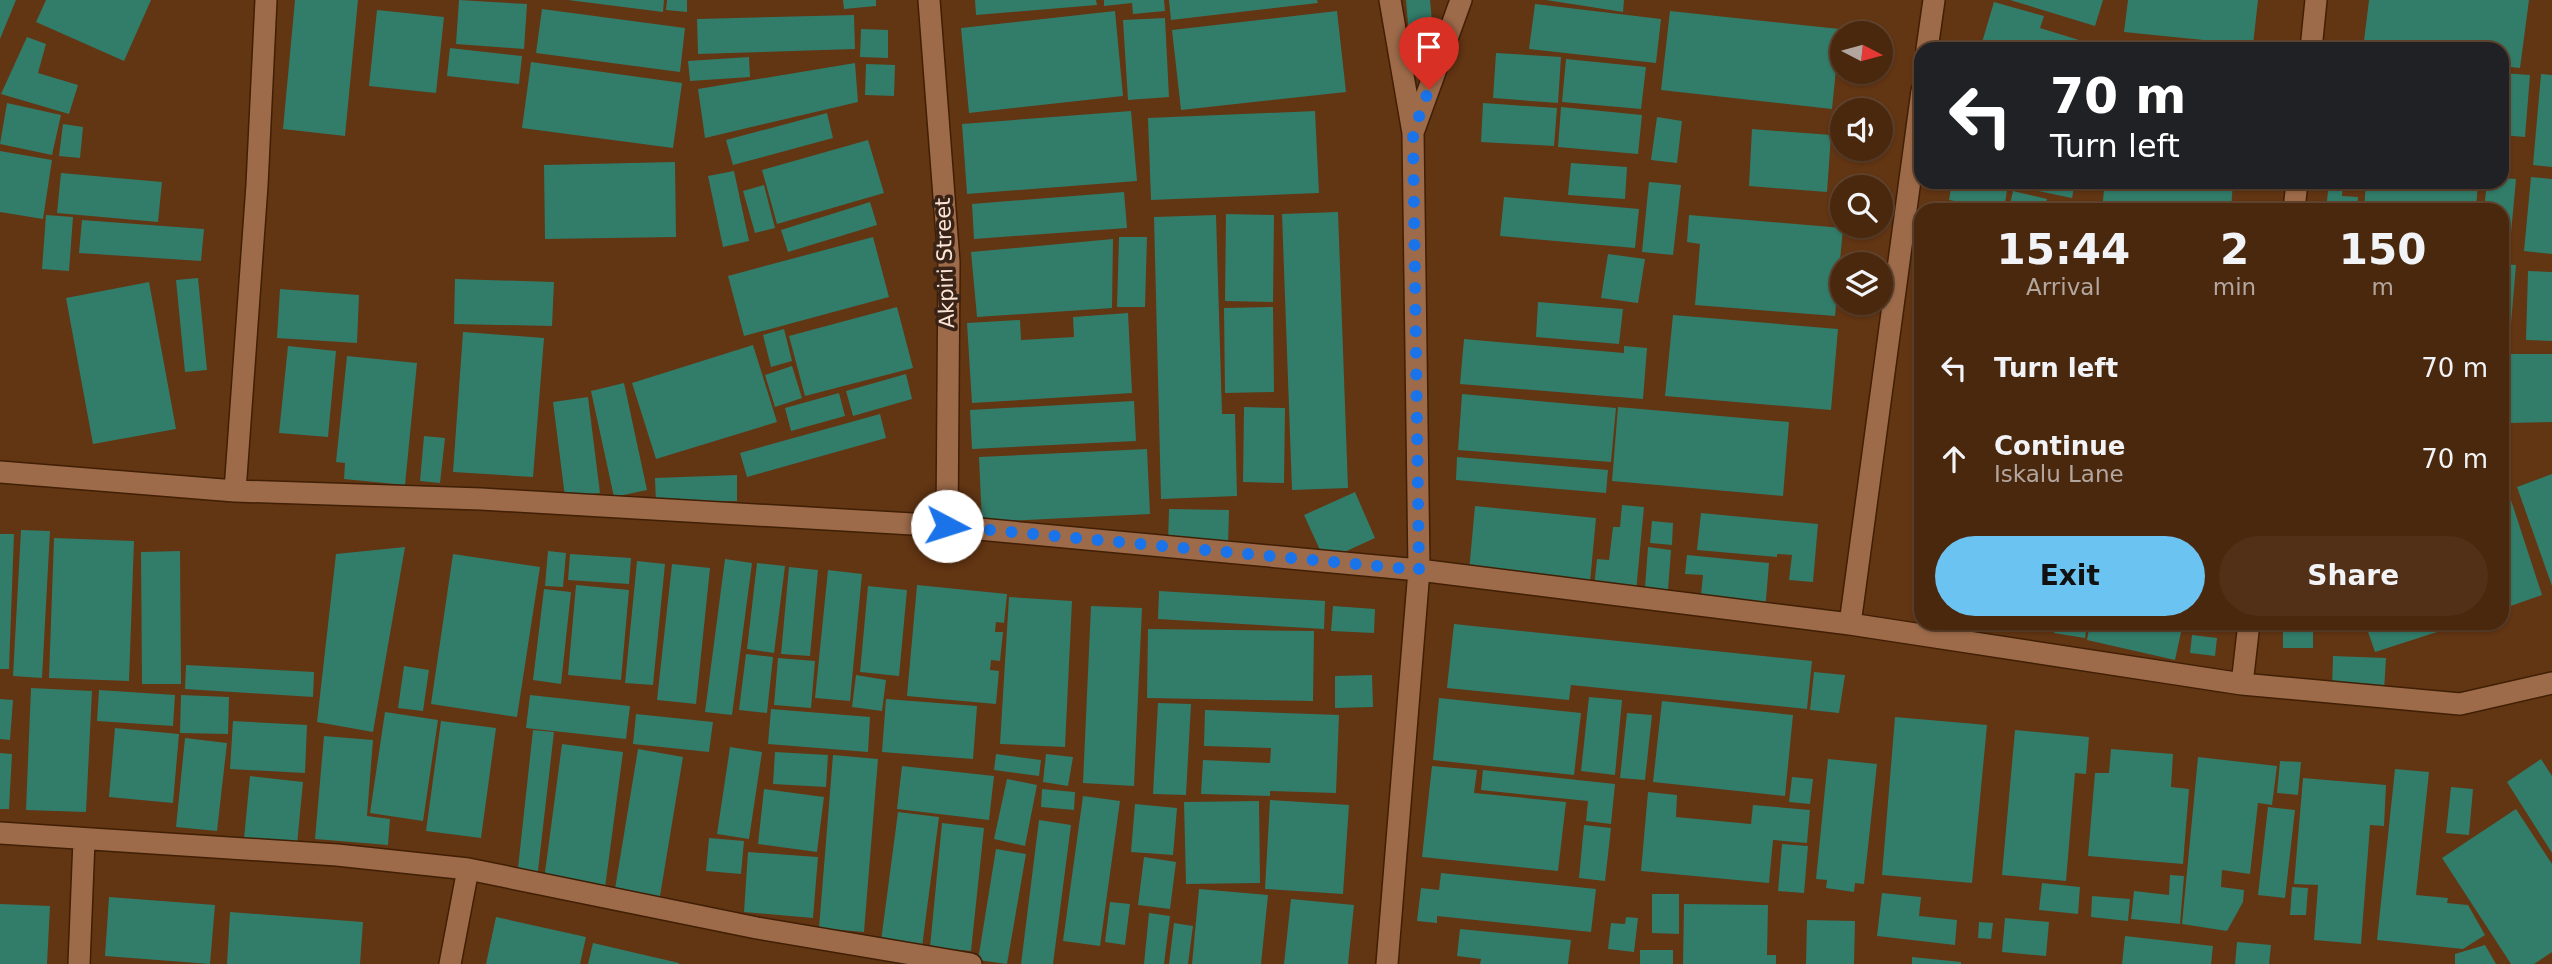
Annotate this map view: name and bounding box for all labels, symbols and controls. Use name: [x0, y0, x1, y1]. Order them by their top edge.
pin: [1399, 17, 1459, 89]
north arrow: [1830, 21, 1894, 84]
map controls: [1830, 21, 1893, 315]
icon: arrive: [1410, 28, 1448, 66]
text: 70 m: [2050, 68, 2186, 125]
icon: left: [1935, 70, 2026, 161]
button: sound: [1830, 98, 1893, 161]
text: Turn left: [2050, 127, 2180, 165]
button: search: [1830, 175, 1893, 238]
street label: Akpiri Street: [931, 197, 959, 329]
text: 15:44: [1997, 225, 2130, 274]
text: 2: [2220, 225, 2249, 274]
text: 150: [2339, 225, 2426, 274]
button: layers: [1830, 252, 1893, 315]
text: Arrival: [2026, 274, 2101, 300]
text: min: [2213, 274, 2256, 300]
text: m: [2371, 274, 2394, 300]
icon: left: [1935, 349, 1973, 387]
text: Turn left: [1994, 353, 2118, 383]
text: 70 m: [2421, 353, 2488, 383]
text: Continue: [1994, 431, 2125, 461]
icon: ahead: [1935, 440, 1973, 478]
text: 70 m: [2421, 444, 2488, 474]
text: Iskalu Lane: [1994, 461, 2124, 487]
position arrow: [910, 489, 984, 563]
button: Exit: [1935, 536, 2205, 616]
button: Share: [2219, 536, 2488, 616]

